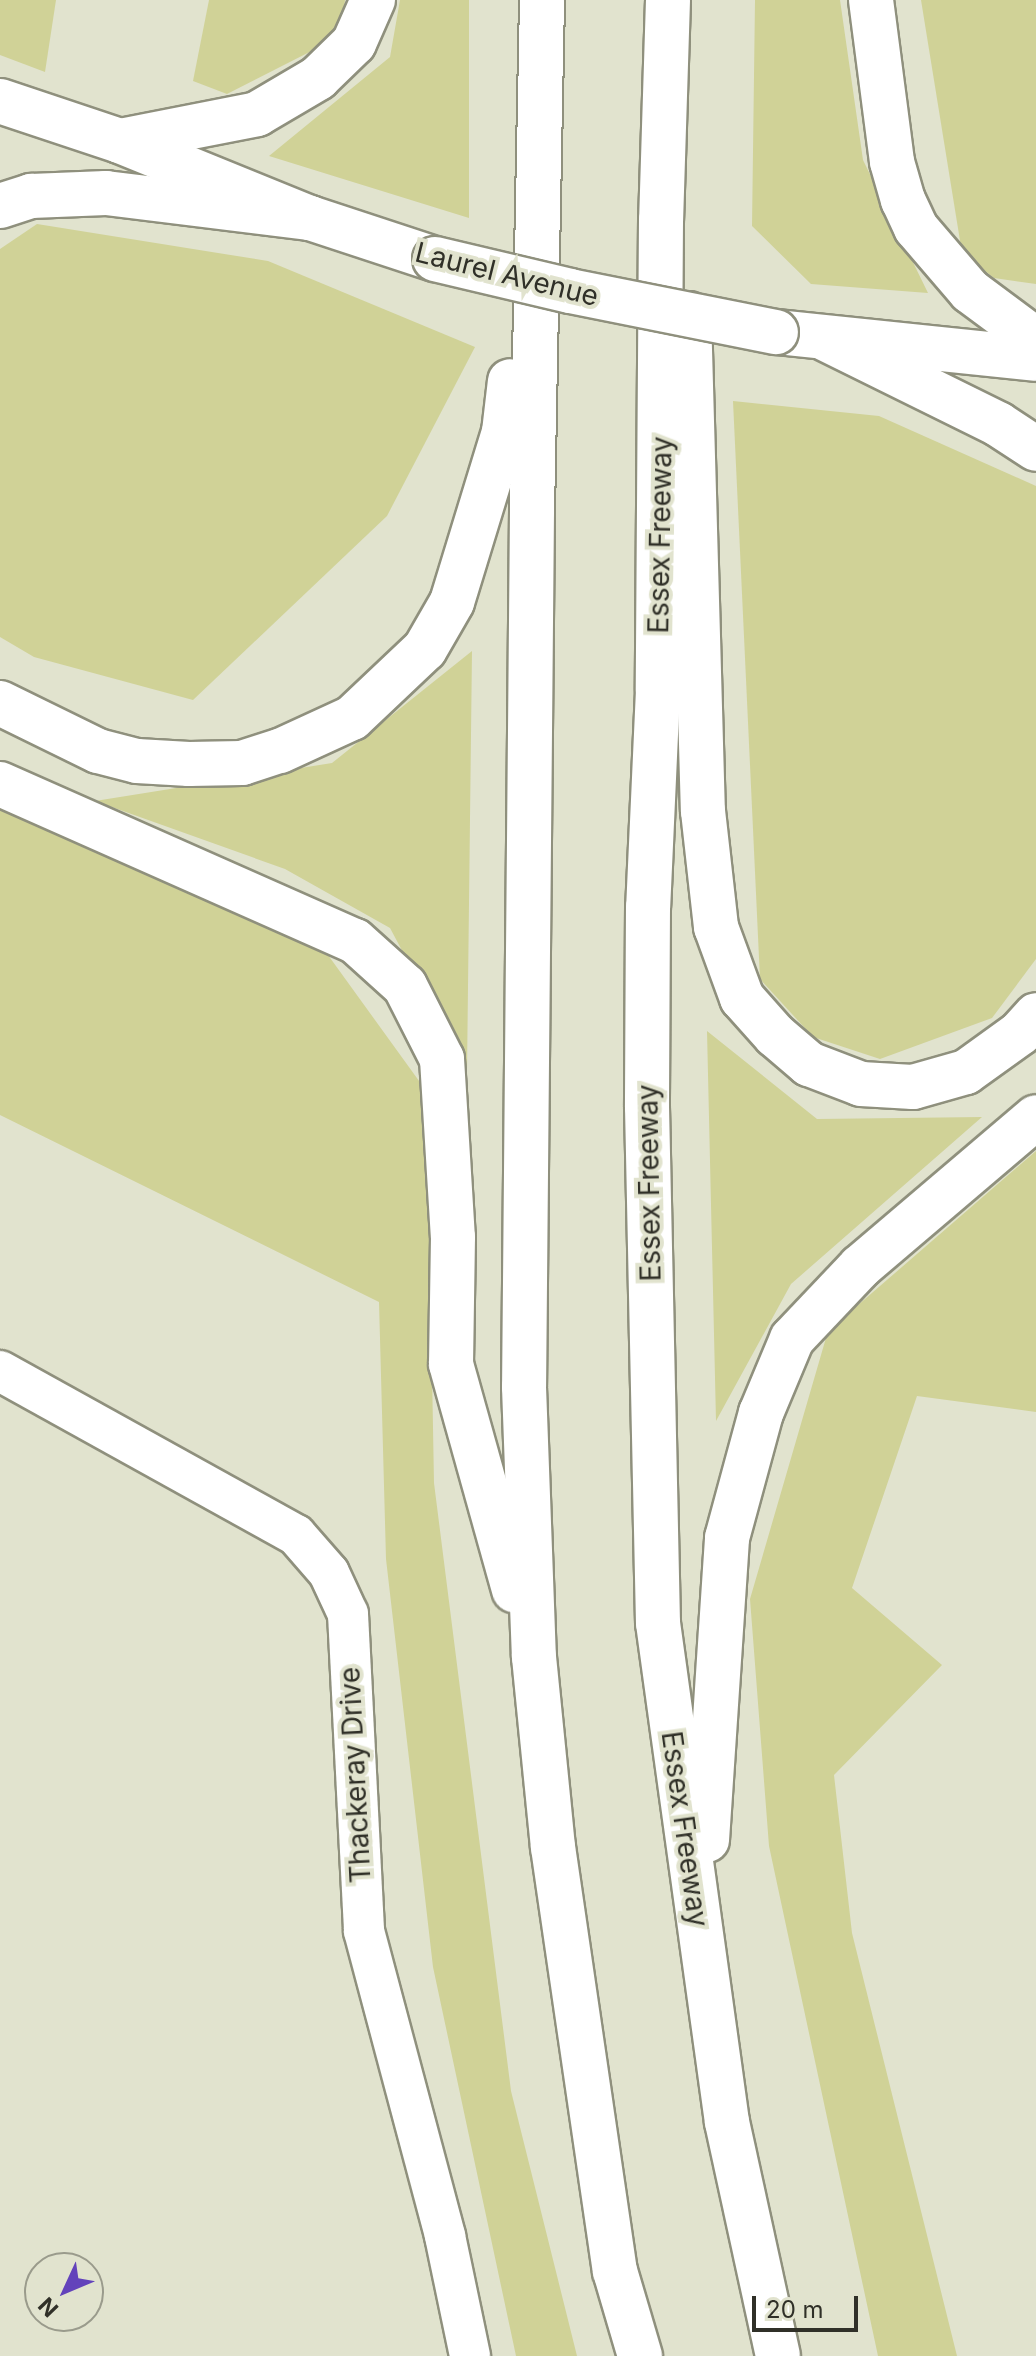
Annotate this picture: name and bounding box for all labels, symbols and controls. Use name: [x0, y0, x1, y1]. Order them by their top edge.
street label: Laurel Avenue: [412, 235, 602, 313]
street label: Essex Freeway: [641, 436, 679, 634]
street label: Essex Freeway: [630, 1084, 668, 1282]
street label: Thackeray Drive: [333, 1666, 377, 1884]
street label: Essex Freeway: [655, 1729, 715, 1929]
north arrow: [24, 2252, 104, 2332]
scale bar: [756, 2280, 862, 2330]
text: N: [33, 2292, 63, 2322]
text: 20 m: [766, 2295, 824, 2324]

